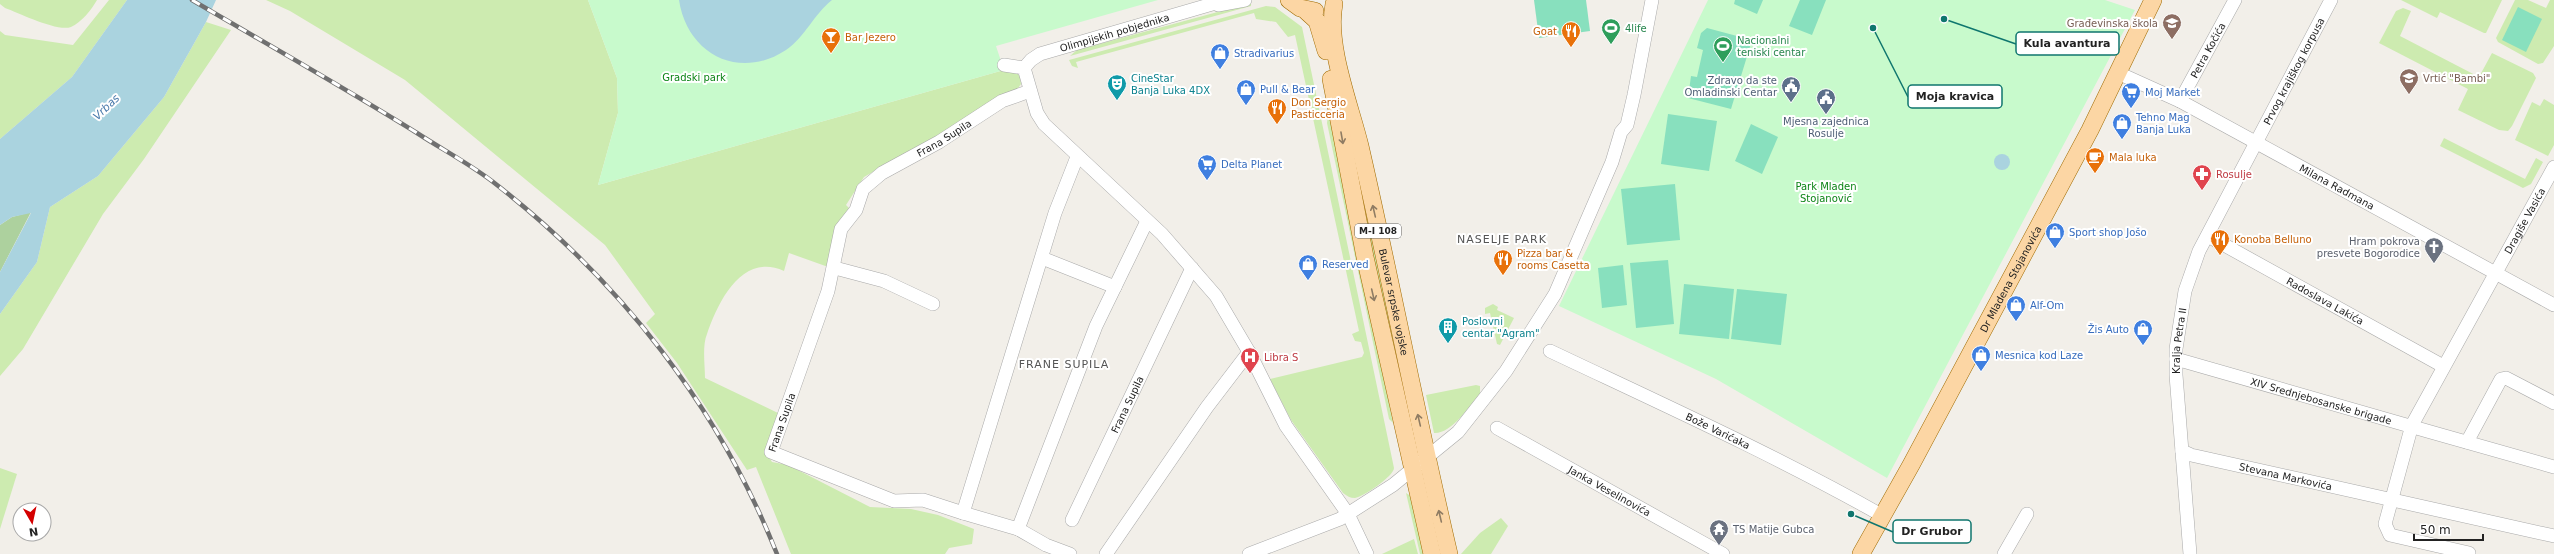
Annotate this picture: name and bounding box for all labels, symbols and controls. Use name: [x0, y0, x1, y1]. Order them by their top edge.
street label: Olimpijskih pobjednika: [1059, 12, 1171, 54]
school or university icon: Građevinska škola: [2161, 12, 2183, 40]
street label: Prvog krajiškog korpusa: [2261, 16, 2327, 127]
sports icon: 4life: [1600, 17, 1622, 45]
place label: Građevinska škola: [2067, 18, 2158, 29]
restaurant icon: Goat: [1560, 20, 1582, 48]
street label: Petra Kočića: [2189, 21, 2228, 80]
place label: 4life: [1625, 23, 1647, 34]
bar icon: Bar Jezero: [820, 26, 842, 54]
place label: Goat: [1533, 26, 1557, 37]
place label: Bar Jezero: [845, 32, 896, 43]
callout: Kula avantura: [2016, 32, 2119, 55]
sports icon: Nacionalni teniski centar: [1712, 35, 1734, 63]
place label: Nacionalni teniski centar: [1737, 35, 1806, 58]
text: Kula avantura: [2024, 37, 2110, 50]
shop icon: Stradivarius: [1209, 42, 1231, 70]
place label: Stradivarius: [1234, 48, 1294, 59]
school or university icon: Vrtić "Bambi": [2398, 67, 2420, 95]
park label: Gradski park: [662, 72, 726, 83]
theatre icon: CineStar Banja Luka 4DX: [1106, 73, 1128, 101]
place label: CineStar Banja Luka 4DX: [1131, 73, 1210, 96]
place label: Vrtić "Bambi": [2423, 73, 2490, 84]
place label: Zdravo da ste Omladinski Centar: [1684, 75, 1778, 98]
public building icon: Zdravo da ste Omladinski Centar: [1780, 75, 1802, 103]
shop icon: Pull & Bear: [1235, 78, 1257, 106]
supermarket icon: Moj Market: [2120, 81, 2142, 109]
place label: Pull & Bear: [1260, 84, 1316, 95]
callout: Moja kravica: [1908, 85, 2002, 108]
public building icon: Mjesna zajednica Rosulje: [1815, 87, 1837, 115]
place label: Moj Market: [2145, 87, 2200, 98]
text: Moja kravica: [1916, 90, 1994, 103]
water label: Vrbas: [90, 92, 122, 123]
restaurant icon: Don Sergio Pasticceria: [1266, 97, 1288, 125]
place label: Don Sergio Pasticceria: [1291, 97, 1346, 120]
shop icon: Tehno Mag Banja Luka: [2111, 112, 2133, 140]
place label: Tehno Mag Banja Luka: [2135, 112, 2191, 135]
place label: Mjesna zajednica Rosulje: [1783, 116, 1869, 139]
street label: Frana Supila: [915, 118, 973, 159]
one-way arrow: [1338, 132, 1346, 145]
cafe icon: Mala luka: [2084, 146, 2106, 174]
place label: Mala luka: [2109, 152, 2157, 163]
supermarket icon: Delta Planet: [1196, 153, 1218, 181]
place label: Delta Planet: [1221, 159, 1282, 170]
street label: Milana Radmana: [2298, 162, 2376, 212]
pharmacy icon: Rosulje: [2191, 163, 2213, 191]
place label: Rosulje: [2216, 169, 2252, 180]
park label: Park Mladen Stojanović: [1795, 181, 1857, 204]
street label: Dragiše Vasića: [2502, 186, 2547, 256]
one-way arrow: [1369, 205, 1377, 218]
shop icon: Sport shop Jošo: [2044, 221, 2066, 249]
road number: M-I 108: [1355, 224, 1401, 238]
street label: Dr Mladena Stojanovića: [1978, 224, 2044, 334]
place label: Sport shop Jošo: [2069, 227, 2147, 238]
restaurant icon: Konoba Belluno: [2209, 228, 2231, 256]
district label: NASELJE PARK: [1457, 233, 1547, 246]
place label: Konoba Belluno: [2234, 234, 2312, 245]
place label: Hram pokrova presvete Bogorodice: [2317, 236, 2420, 259]
church icon: Hram pokrova presvete Bogorodice: [2423, 236, 2445, 264]
street label: Bulevar srpske vojske: [1377, 248, 1410, 356]
restaurant icon: Pizza bar & rooms Casetta: [1492, 248, 1514, 276]
place label: Pizza bar & rooms Casetta: [1517, 248, 1590, 271]
shop icon: Reserved: [1297, 253, 1319, 281]
place label: Reserved: [1322, 259, 1369, 270]
street label: Radoslava Lakića: [2284, 276, 2366, 327]
one-way arrow: [1370, 288, 1378, 301]
shop icon: Alf-Om: [2005, 294, 2027, 322]
place label: Alf-Om: [2030, 300, 2064, 311]
street label: Kralja Petra II: [2171, 307, 2188, 374]
building icon: Poslovni centar "Agram": [1437, 316, 1459, 344]
place label: Poslovni centar "Agram": [1462, 316, 1540, 339]
shop icon: Žis Auto: [2132, 318, 2154, 346]
place label: Žis Auto: [2088, 323, 2129, 335]
shop icon: Mesnica kod Laze: [1970, 344, 1992, 372]
hospital icon: Libra S: [1239, 346, 1261, 374]
place label: Mesnica kod Laze: [1995, 350, 2083, 361]
place label: Libra S: [1264, 352, 1298, 363]
district label: FRANE SUPILA: [1019, 358, 1109, 371]
street label: Frana Supila: [1109, 374, 1146, 435]
street label: XIV Srednjebosanske brigade: [2249, 376, 2393, 427]
street label: Frana Supila: [767, 392, 797, 453]
street label: Bože Varićaka: [1684, 411, 1752, 451]
one-way arrow: [1414, 414, 1422, 427]
street label: Stevana Markovića: [2238, 461, 2333, 492]
street label: Janka Veselinovića: [1566, 463, 1652, 519]
north arrow: [12, 502, 52, 542]
one-way arrow: [1436, 510, 1444, 523]
scale bar: [2414, 516, 2483, 542]
temple icon: TS Matije Gubca: [1708, 518, 1730, 546]
callout: Dr Grubor: [1893, 520, 1971, 543]
text: 50 m: [2420, 523, 2451, 537]
text: N: [28, 524, 39, 539]
place label: TS Matije Gubca: [1732, 524, 1814, 535]
text: Dr Grubor: [1901, 525, 1963, 538]

